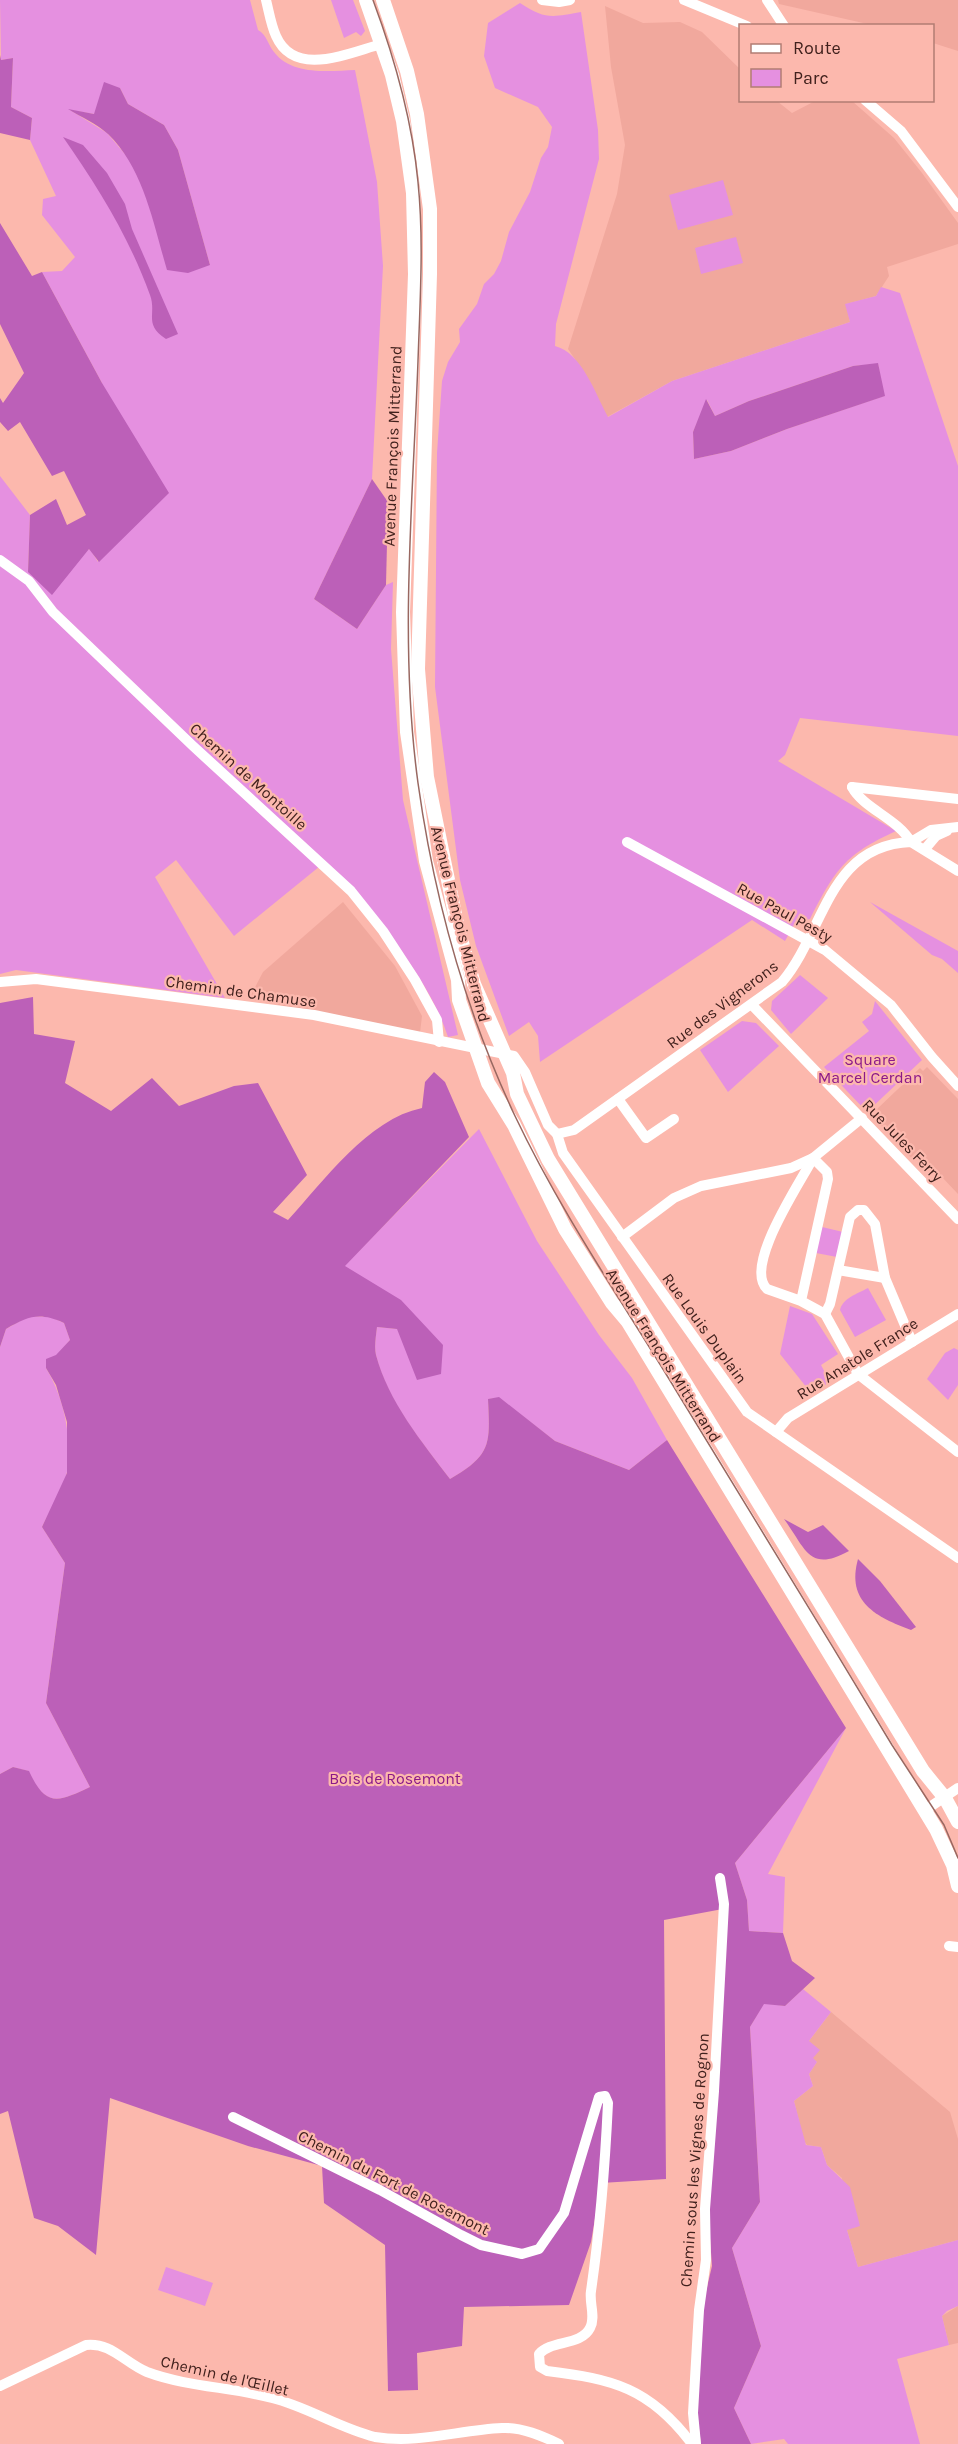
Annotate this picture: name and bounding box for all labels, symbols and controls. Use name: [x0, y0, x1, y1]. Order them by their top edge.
legend: [739, 24, 934, 102]
text: Route: [793, 37, 841, 59]
text: Parc: [793, 67, 829, 89]
street label: Avenue François Mitterrand: [379, 345, 406, 547]
street label: Chemin de Montoille: [186, 719, 311, 834]
street label: Avenue François Mitterrand: [427, 824, 494, 1024]
street label: Rue Paul Pesty: [734, 878, 836, 947]
street label: Rue des Vignerons: [663, 956, 782, 1053]
street label: Chemin de Chamuse: [164, 972, 317, 1011]
park label: Square Marcel Cerdan: [818, 1050, 922, 1087]
street label: Rue Jules Ferry: [858, 1095, 947, 1186]
street label: Avenue François Mitterrand: [602, 1265, 725, 1446]
street label: Rue Louis Duplain: [658, 1269, 751, 1387]
street label: Rue Anatole France: [793, 1313, 921, 1403]
park label: Bois de Rosemont: [329, 1769, 461, 1788]
street label: Chemin sous les Vignes de Rognon: [676, 2032, 713, 2288]
street label: Chemin du Fort de Rosemont: [295, 2126, 493, 2239]
street label: Chemin de l'Œillet: [159, 2351, 291, 2399]

